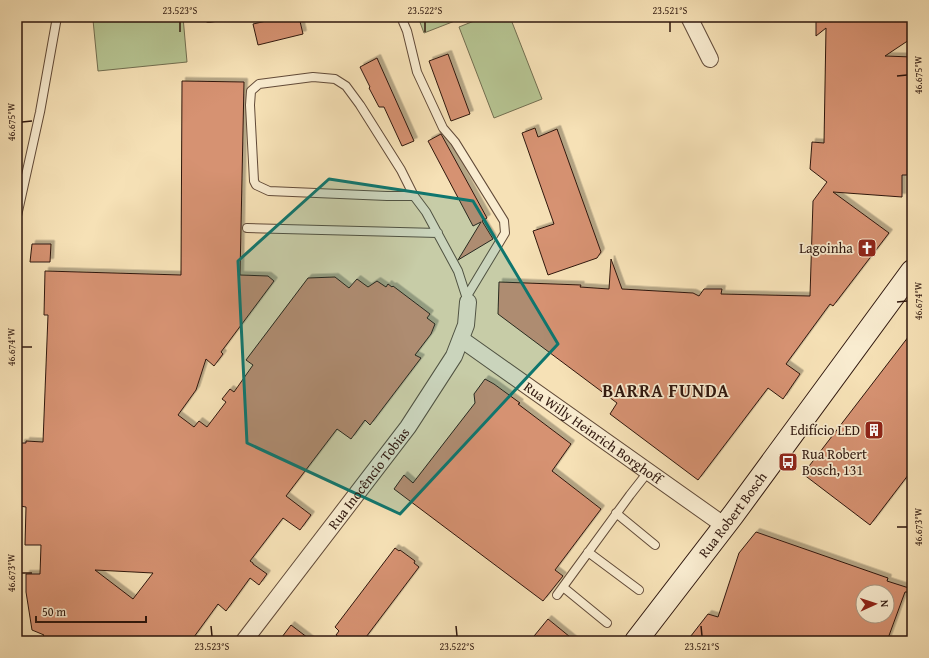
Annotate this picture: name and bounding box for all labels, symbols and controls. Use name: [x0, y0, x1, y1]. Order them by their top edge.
text: 23.523°S: [163, 3, 198, 18]
text: 23.522°S: [408, 3, 443, 18]
text: 23.521°S: [653, 3, 688, 18]
text: 46.675°W: [911, 55, 926, 94]
text: 46.675°W: [4, 102, 19, 141]
church icon: Lagoinha: [856, 237, 878, 259]
place label: Lagoinha: [799, 238, 853, 258]
text: 46.674°W: [911, 281, 926, 320]
text: 46.674°W: [4, 327, 19, 366]
street label: Rua Willy Heinrich Borghoff: [520, 377, 668, 490]
district label: BARRA FUNDA: [602, 377, 730, 404]
building icon: Edifício LED: [863, 419, 885, 441]
place label: Edifício LED: [790, 420, 860, 440]
street label: Rua Inocêncio Tobias: [323, 423, 414, 533]
place label: Rua Robert Bosch, 131: [802, 444, 867, 480]
bus stop icon: Rua Robert Bosch, 131: [777, 451, 799, 473]
street label: Rua Robert Bosch: [694, 468, 772, 562]
text: 46.673°W: [911, 507, 926, 546]
text: 46.673°W: [4, 553, 19, 592]
north arrow: [855, 584, 895, 624]
scale bar: [36, 598, 146, 624]
text: N: [877, 599, 893, 608]
text: 50 m: [42, 603, 66, 620]
text: 23.523°S: [195, 639, 230, 654]
text: 23.522°S: [440, 639, 475, 654]
text: 23.521°S: [685, 639, 720, 654]

